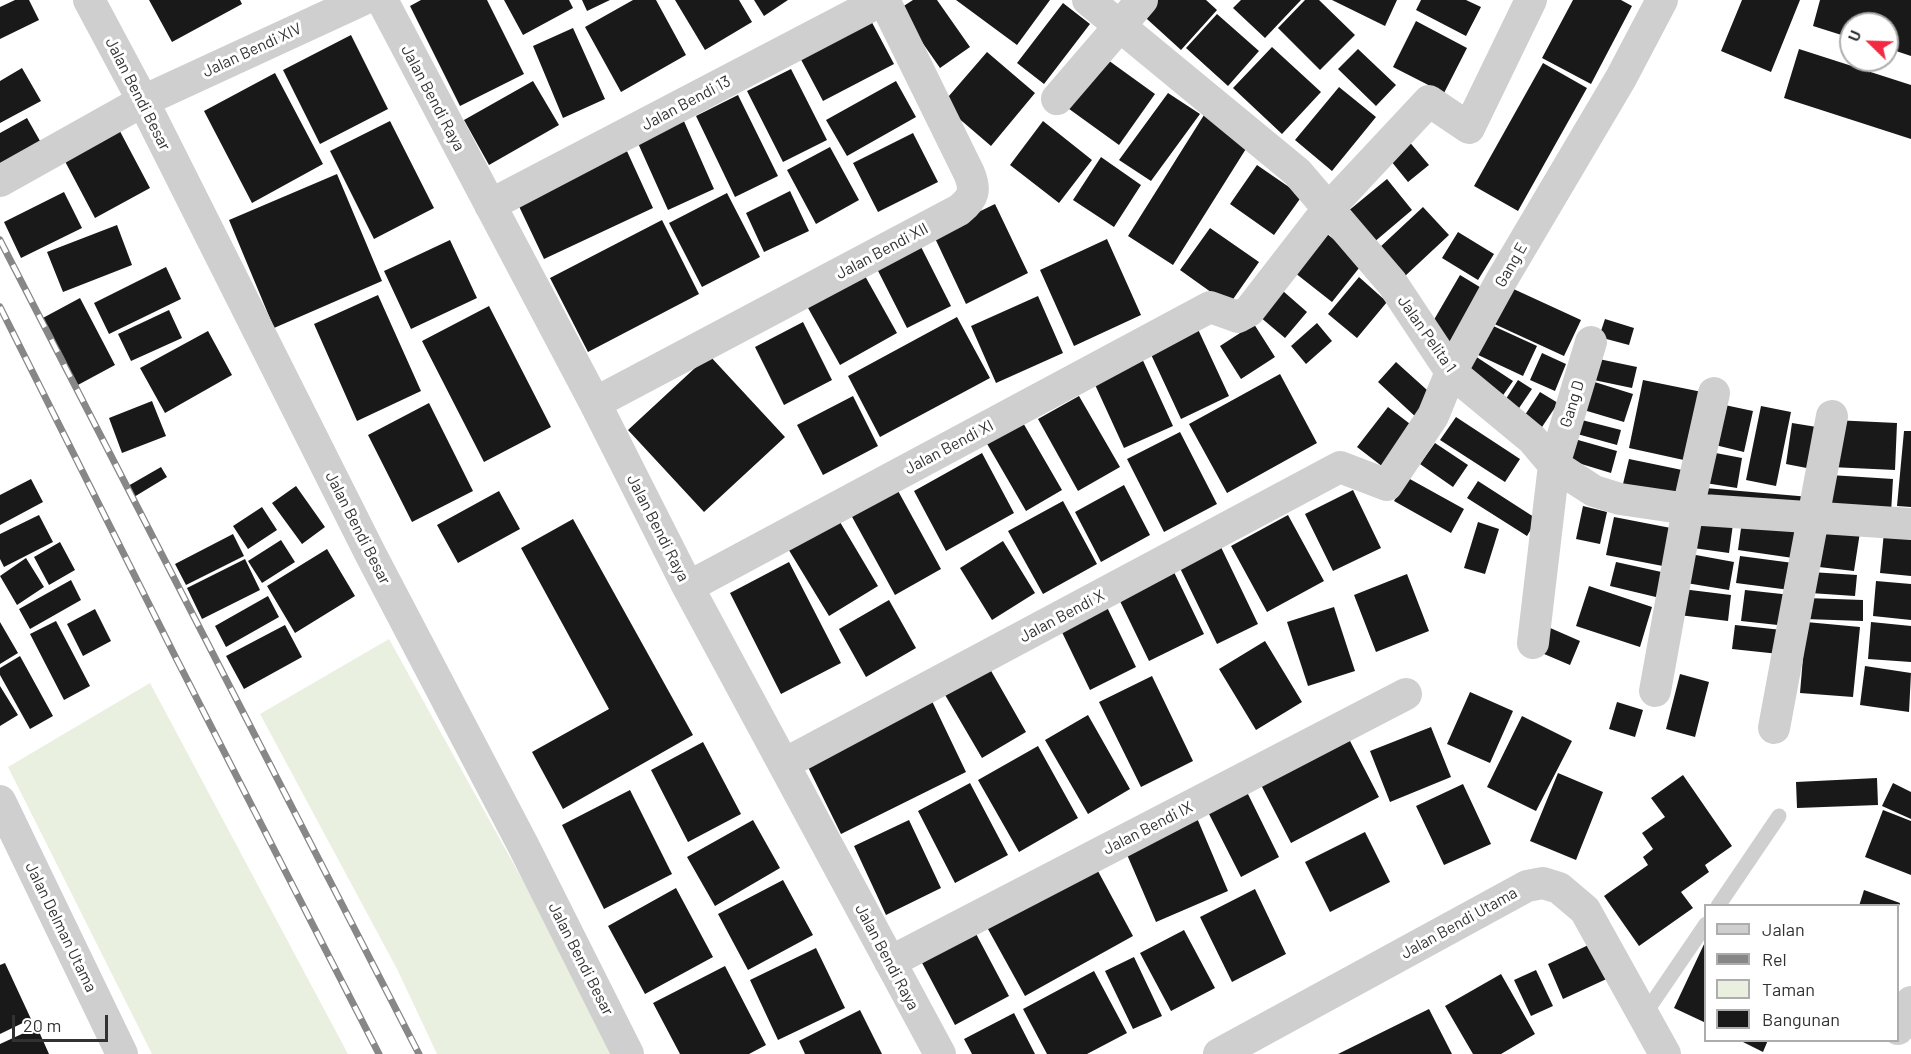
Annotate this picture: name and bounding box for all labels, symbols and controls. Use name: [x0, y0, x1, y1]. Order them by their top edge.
north arrow: [1839, 12, 1899, 72]
street label: Jalan Bendi XIV: [199, 19, 305, 81]
text: U: [1843, 27, 1865, 44]
street label: Jalan Bendi Besar: [101, 34, 175, 154]
street label: Jalan Bendi Raya: [397, 42, 469, 154]
street label: Jalan Bendi 13: [638, 72, 734, 134]
street label: Jalan Bendi XII: [833, 219, 931, 283]
street label: Gang E: [1491, 239, 1531, 291]
street label: Jalan Pelita 1: [1394, 292, 1460, 376]
street label: Gang D: [1556, 378, 1588, 430]
street label: Jalan Bendi XI: [901, 416, 997, 478]
street label: Jalan Bendi Besar: [321, 468, 395, 588]
street label: Jalan Bendi Raya: [623, 471, 693, 585]
street label: Jalan Bendi X: [1016, 586, 1108, 646]
street label: Jalan Bendi IX: [1100, 797, 1196, 859]
street label: Jalan Delman Utama: [21, 859, 101, 995]
street label: Jalan Bendi Utama: [1398, 883, 1520, 963]
street label: Jalan Bendi Besar: [544, 899, 618, 1019]
street label: Jalan Bendi Raya: [851, 901, 923, 1013]
legend: [1704, 904, 1899, 1042]
text: Jalan: [1762, 918, 1805, 940]
text: Rel: [1762, 948, 1787, 970]
text: Taman: [1762, 978, 1815, 1000]
scale bar: [15, 1003, 111, 1041]
text: Bangunan: [1762, 1008, 1840, 1030]
text: 20 m: [23, 1014, 61, 1036]

